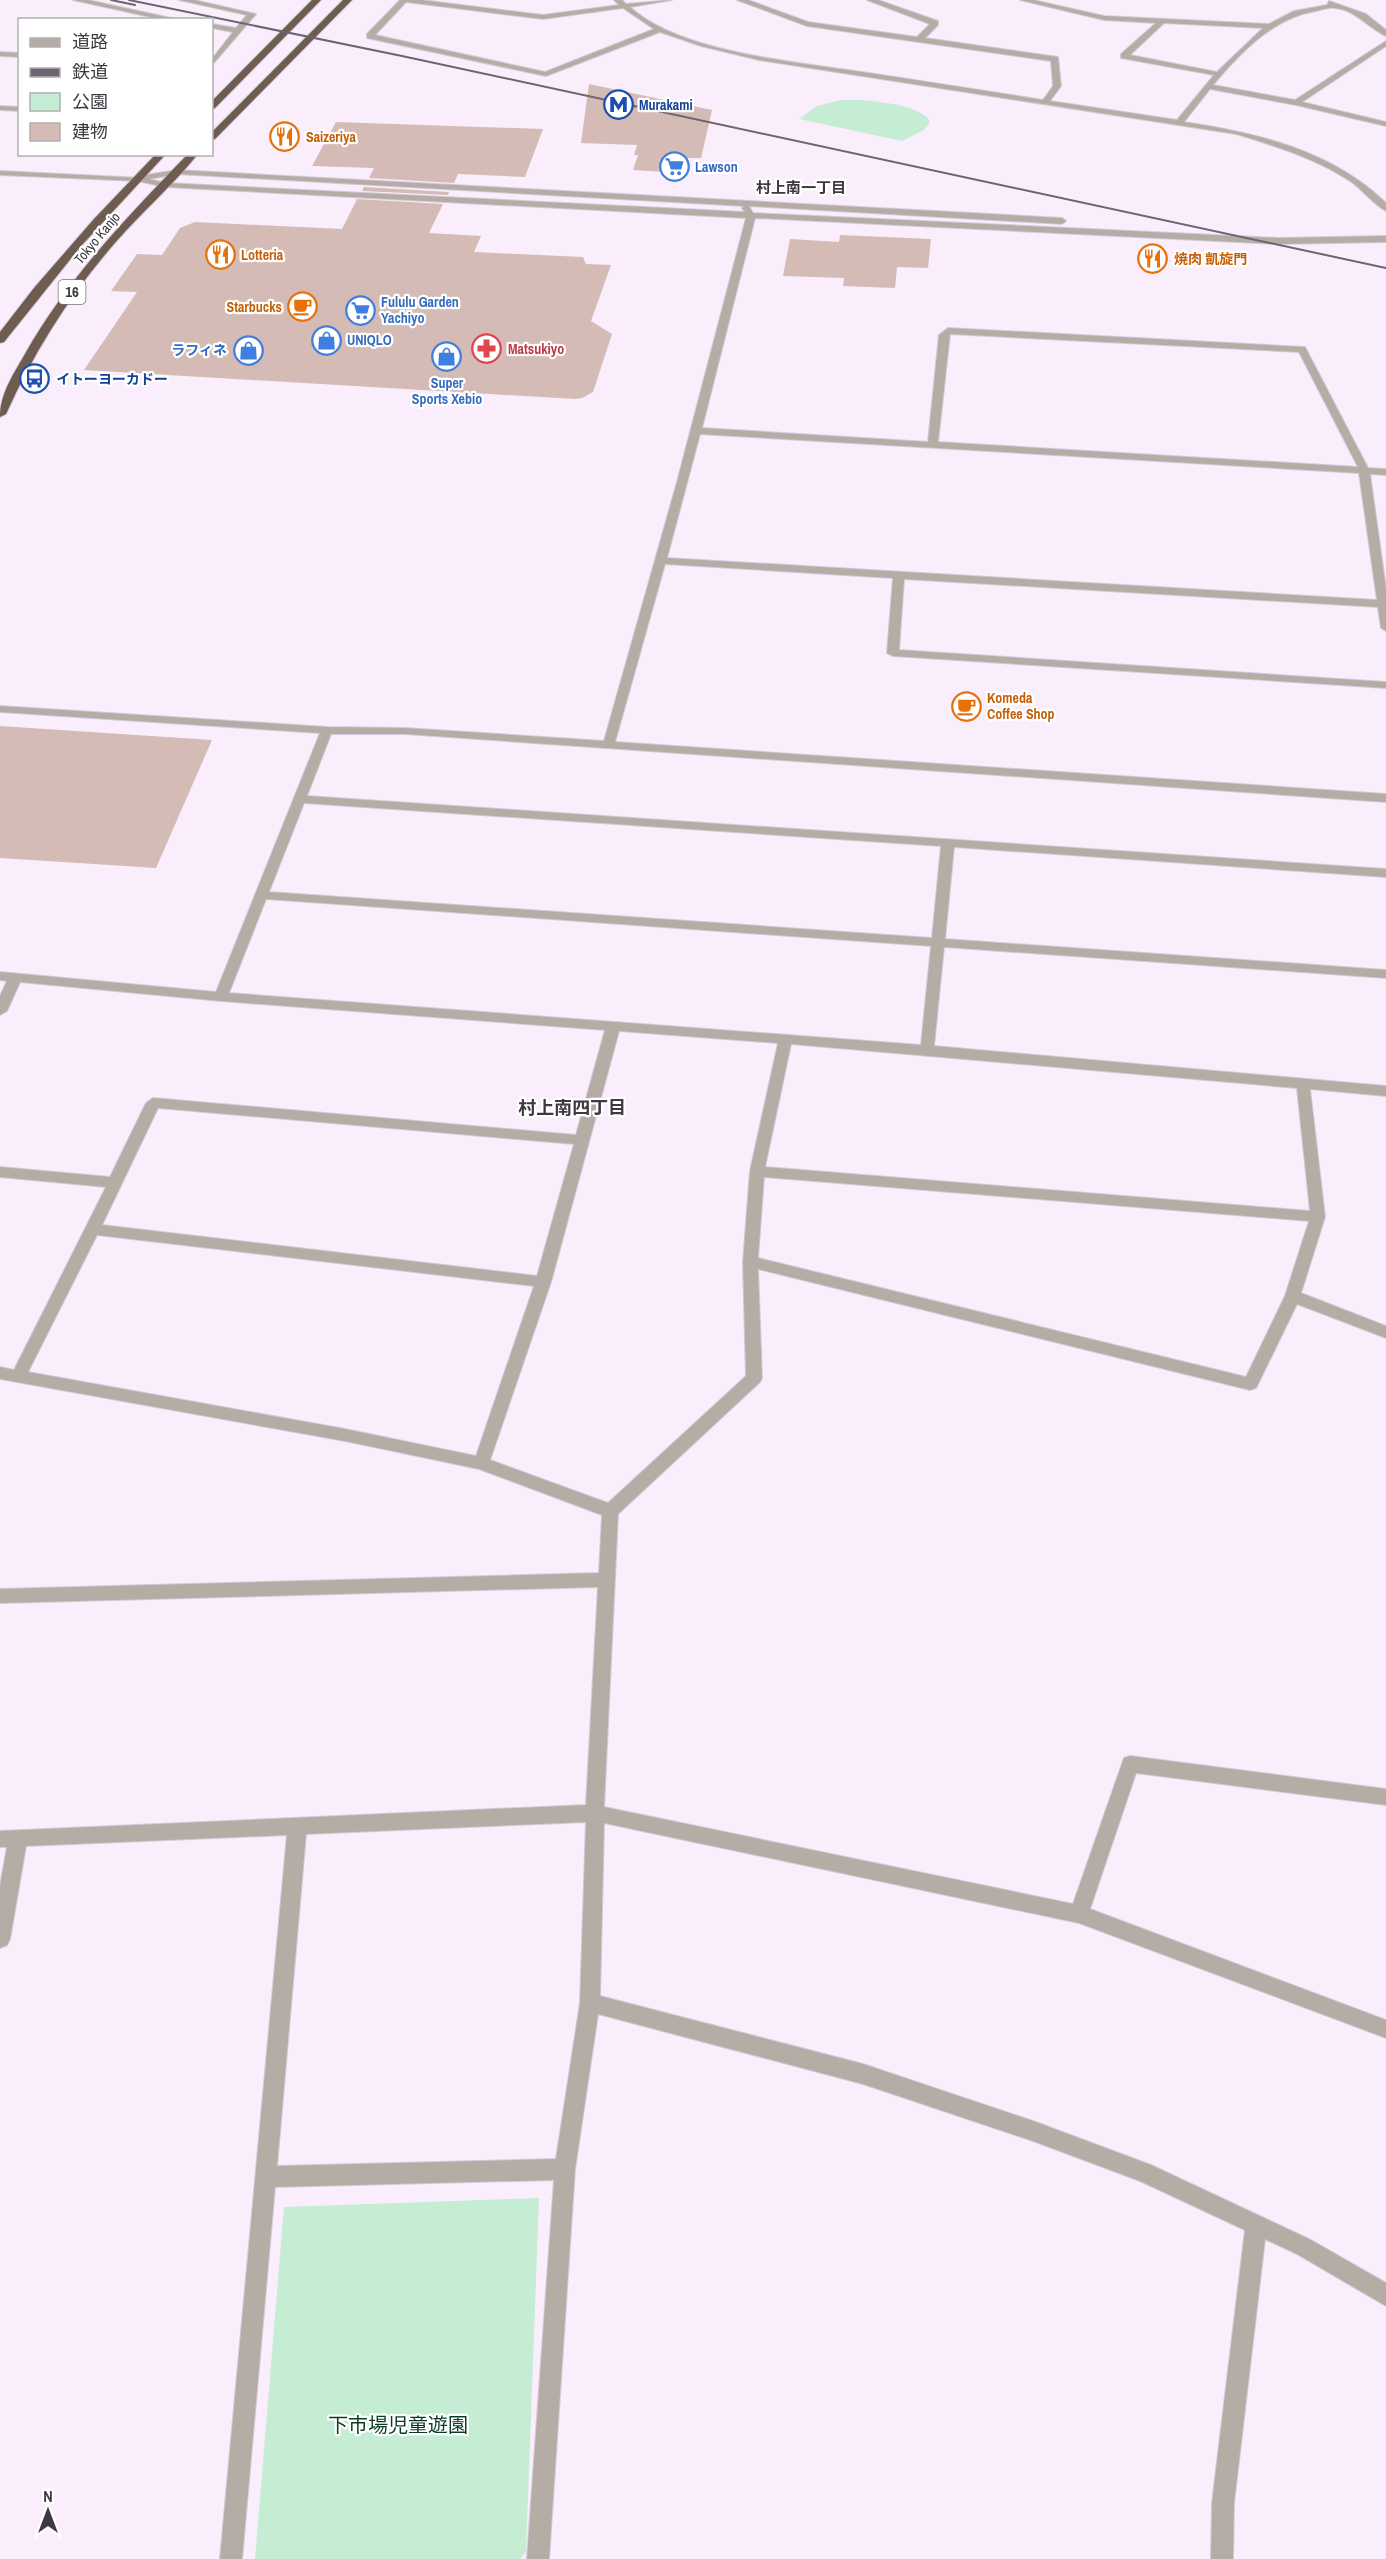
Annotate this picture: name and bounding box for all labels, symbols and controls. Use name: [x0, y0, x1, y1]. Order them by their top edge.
legend: [18, 18, 213, 156]
text: 道路: [72, 29, 108, 54]
text: 鉄道: [72, 59, 108, 84]
text: 公園: [72, 89, 108, 114]
metro station icon: Murakami: [602, 89, 634, 121]
place label: Murakami: [639, 96, 693, 114]
text: 建物: [72, 119, 108, 144]
restaurant icon: Saizeriya: [269, 121, 301, 153]
place label: Saizeriya: [306, 128, 356, 146]
supermarket icon: Lawson: [658, 151, 690, 183]
place label: Lawson: [695, 158, 738, 176]
district label: 村上南一丁目: [756, 177, 846, 198]
street label: Tokyo Kanjo: [70, 208, 124, 268]
restaurant icon: Lotteria: [204, 239, 236, 271]
restaurant icon: 焼肉 凱旋門: [1137, 243, 1169, 275]
place label: Lotteria: [241, 246, 284, 264]
place label: 焼肉 凱旋門: [1174, 250, 1247, 268]
road number: 16: [58, 280, 86, 304]
cafe icon: Starbucks: [287, 291, 319, 323]
place label: Fululu Garden Yachiyo: [381, 293, 459, 327]
supermarket icon: Fululu Garden Yachiyo: [344, 294, 376, 326]
place label: Starbucks: [226, 298, 282, 316]
shop icon: UNIQLO: [310, 324, 342, 356]
place label: UNIQLO: [347, 331, 392, 349]
pharmacy icon: Matsukiyo: [471, 333, 503, 365]
shop icon: ラフィネ: [232, 334, 264, 366]
shop icon: Super Sports Xebio: [431, 340, 463, 372]
place label: Matsukiyo: [508, 340, 564, 358]
place label: ラフィネ: [171, 341, 227, 359]
bus stop icon: イトーヨーカドー: [19, 363, 51, 395]
place label: イトーヨーカドー: [56, 370, 168, 388]
place label: Super Sports Xebio: [412, 374, 482, 408]
place label: Komeda Coffee Shop: [987, 689, 1055, 723]
cafe icon: Komeda Coffee Shop: [950, 690, 982, 722]
district label: 村上南四丁目: [518, 1095, 626, 1120]
park label: 下市場児童遊園: [328, 2411, 468, 2438]
north arrow: [18, 2481, 78, 2541]
text: N: [43, 2485, 53, 2507]

